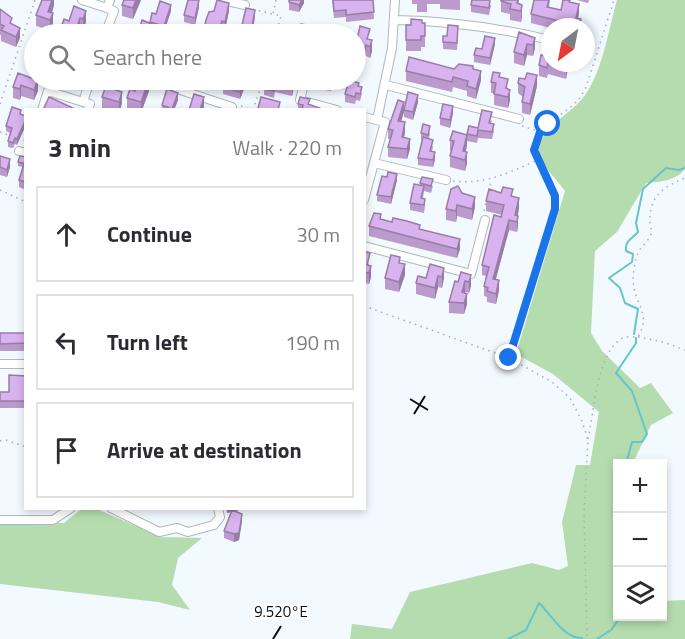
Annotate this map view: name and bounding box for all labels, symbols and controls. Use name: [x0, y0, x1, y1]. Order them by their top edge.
north arrow: [541, 18, 595, 72]
search box: [24, 24, 366, 90]
text: Search here: [93, 40, 202, 74]
icon: search: [45, 41, 78, 74]
route start: [534, 110, 560, 136]
text: 3 min: [48, 128, 111, 167]
text: Walk · 220 m: [233, 132, 342, 163]
text: Continue: [107, 217, 192, 251]
icon: ahead: [50, 218, 83, 251]
text: 30 m: [296, 219, 340, 250]
text: Turn left: [107, 325, 188, 359]
icon: left: [50, 326, 83, 359]
text: 190 m: [285, 327, 340, 358]
route end: [495, 344, 521, 370]
text: Arrive at destination: [107, 433, 302, 467]
icon: arrive: [50, 434, 83, 467]
map controls: [613, 459, 667, 621]
button: +: [613, 459, 667, 513]
button: −: [613, 513, 667, 567]
button: layers: [613, 567, 667, 621]
text: 9.520°E: [254, 600, 308, 623]

